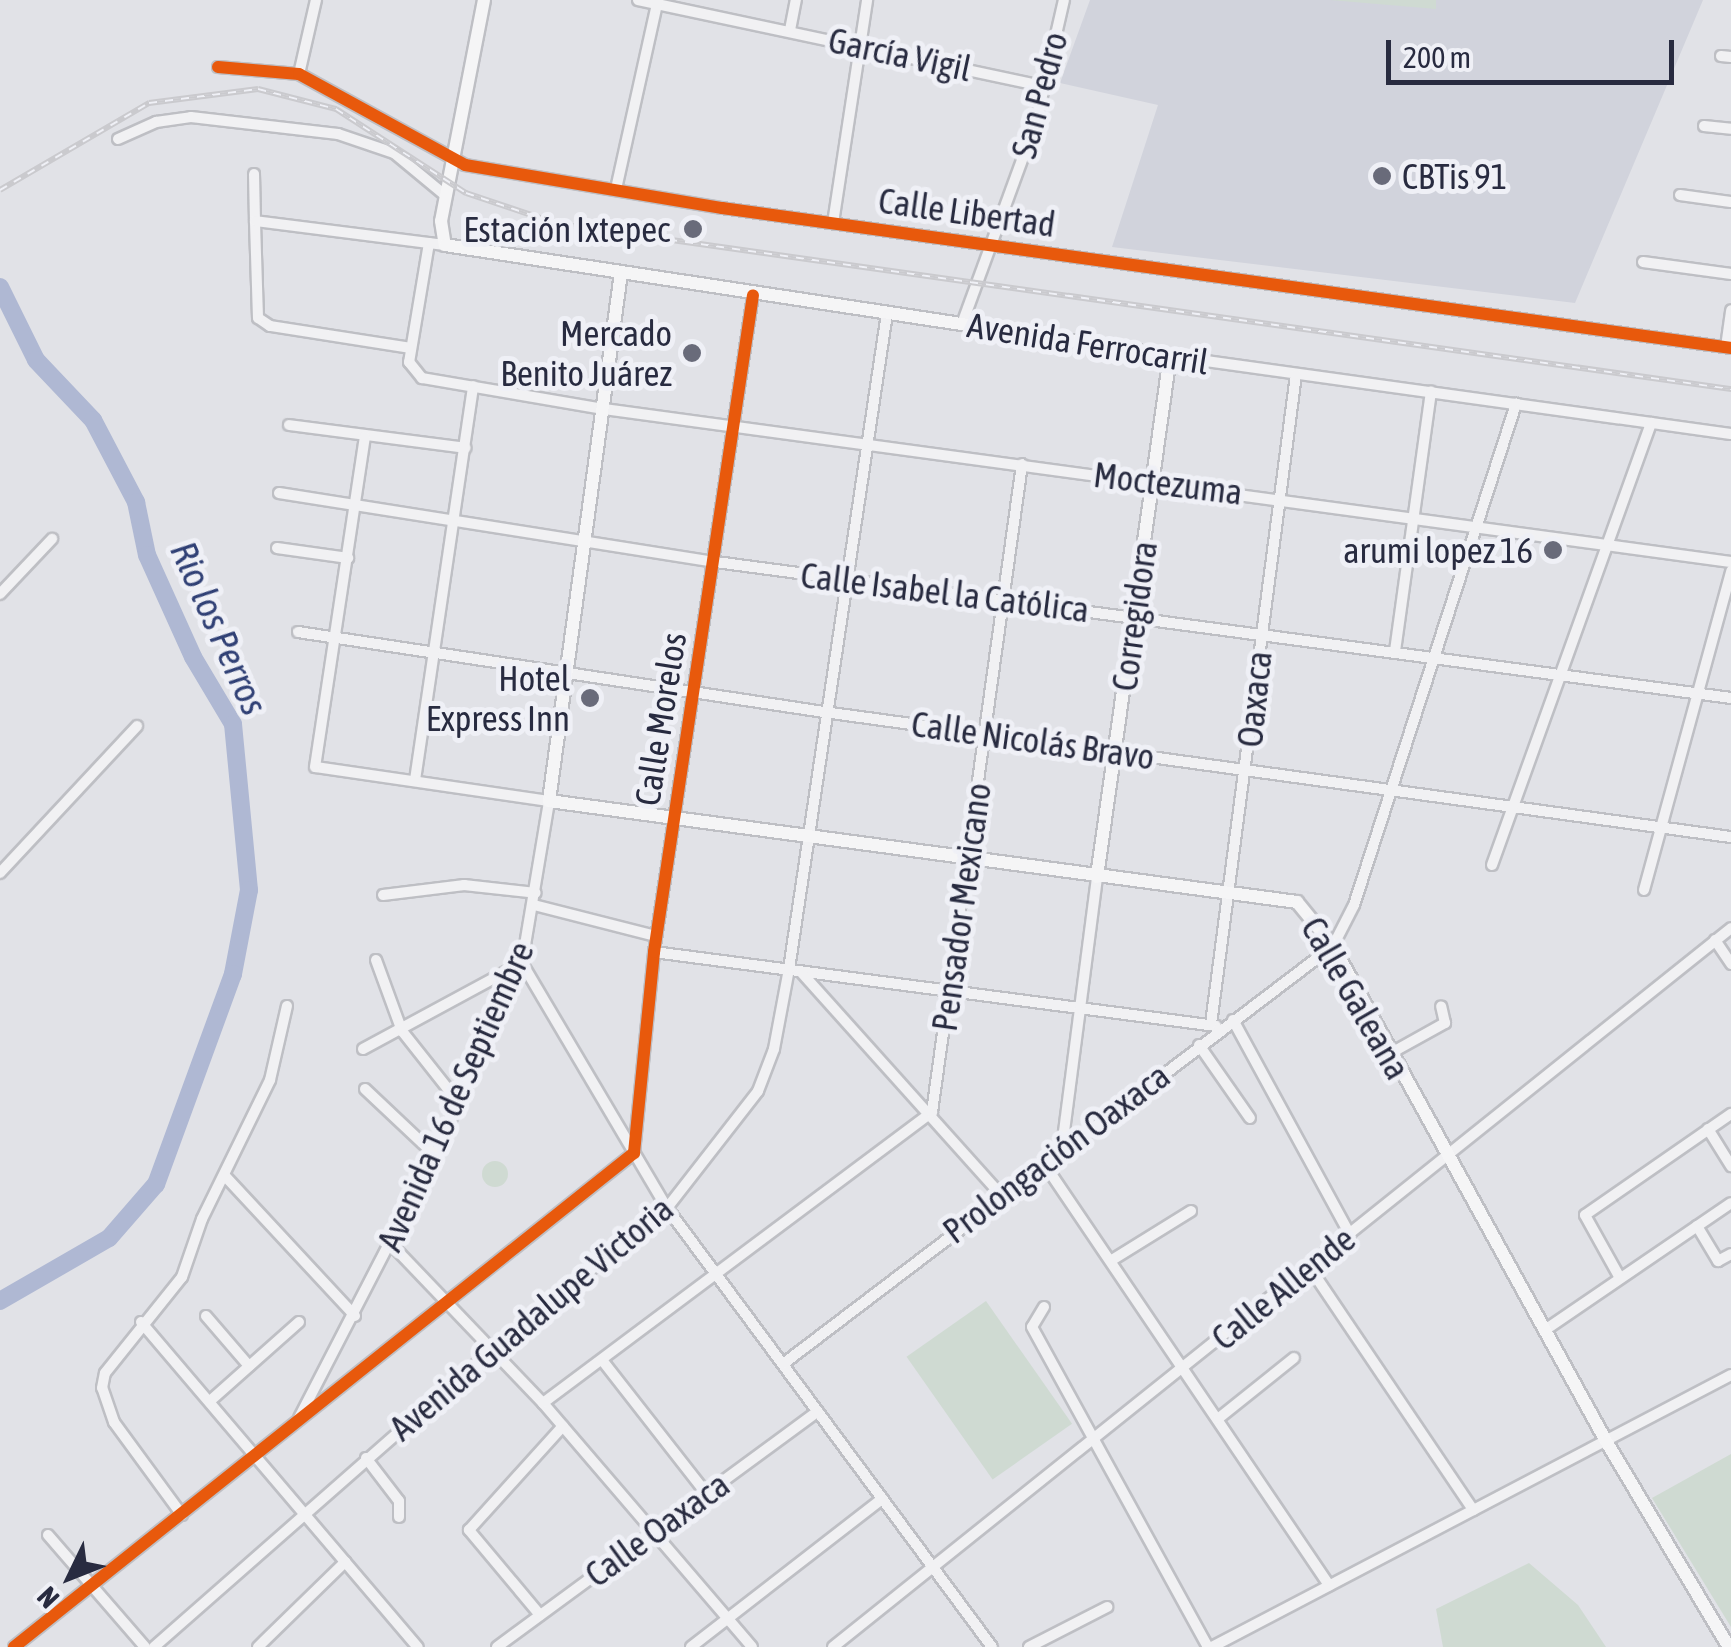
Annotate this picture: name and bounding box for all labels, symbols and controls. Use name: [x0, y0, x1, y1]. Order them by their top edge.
street label: García Vigil: [825, 18, 975, 90]
scale bar: [1391, 20, 1678, 82]
street label: San Pedro: [1002, 27, 1076, 163]
text: 200 m: [1403, 40, 1471, 74]
place label: CBTis 91: [1402, 155, 1507, 197]
marker: CBTis 91: [1371, 165, 1393, 187]
street label: Calle Libertad: [876, 179, 1058, 245]
place label: Estación Ixtepec: [463, 208, 670, 250]
marker: Estación Ixtepec: [680, 216, 706, 242]
street label: Avenida Ferrocarril: [965, 303, 1211, 383]
place label: Mercado Benito Juárez: [500, 312, 672, 394]
marker: Mercado Benito Juárez: [681, 342, 703, 364]
street label: Moctezuma: [1091, 453, 1245, 513]
place label: arumi lopez 16: [1343, 529, 1533, 571]
water label: Rio los Perros: [161, 534, 277, 722]
street label: Corregidora: [1103, 538, 1165, 694]
marker: arumi lopez 16: [1542, 539, 1564, 561]
street label: Calle Isabel la Católica: [798, 553, 1092, 631]
street label: Calle Morelos: [626, 629, 694, 809]
street label: Oaxaca: [1228, 649, 1280, 749]
place label: Hotel Express Inn: [426, 657, 570, 739]
marker: Hotel Express Inn: [579, 687, 601, 709]
street label: Calle Nicolás Bravo: [909, 702, 1157, 778]
street label: Pensador Mexicano: [923, 780, 999, 1034]
street label: Calle Galeana: [1293, 910, 1419, 1086]
street label: Avenida 16 de Septiembre: [368, 935, 542, 1257]
street label: Prolongación Oaxaca: [935, 1054, 1177, 1252]
street label: Avenida Guadalupe Victoria: [381, 1187, 681, 1449]
street label: Calle Allende: [1203, 1218, 1363, 1358]
street label: Calle Oaxaca: [577, 1463, 737, 1595]
north arrow: [20, 1527, 120, 1627]
text: N: [31, 1581, 65, 1614]

